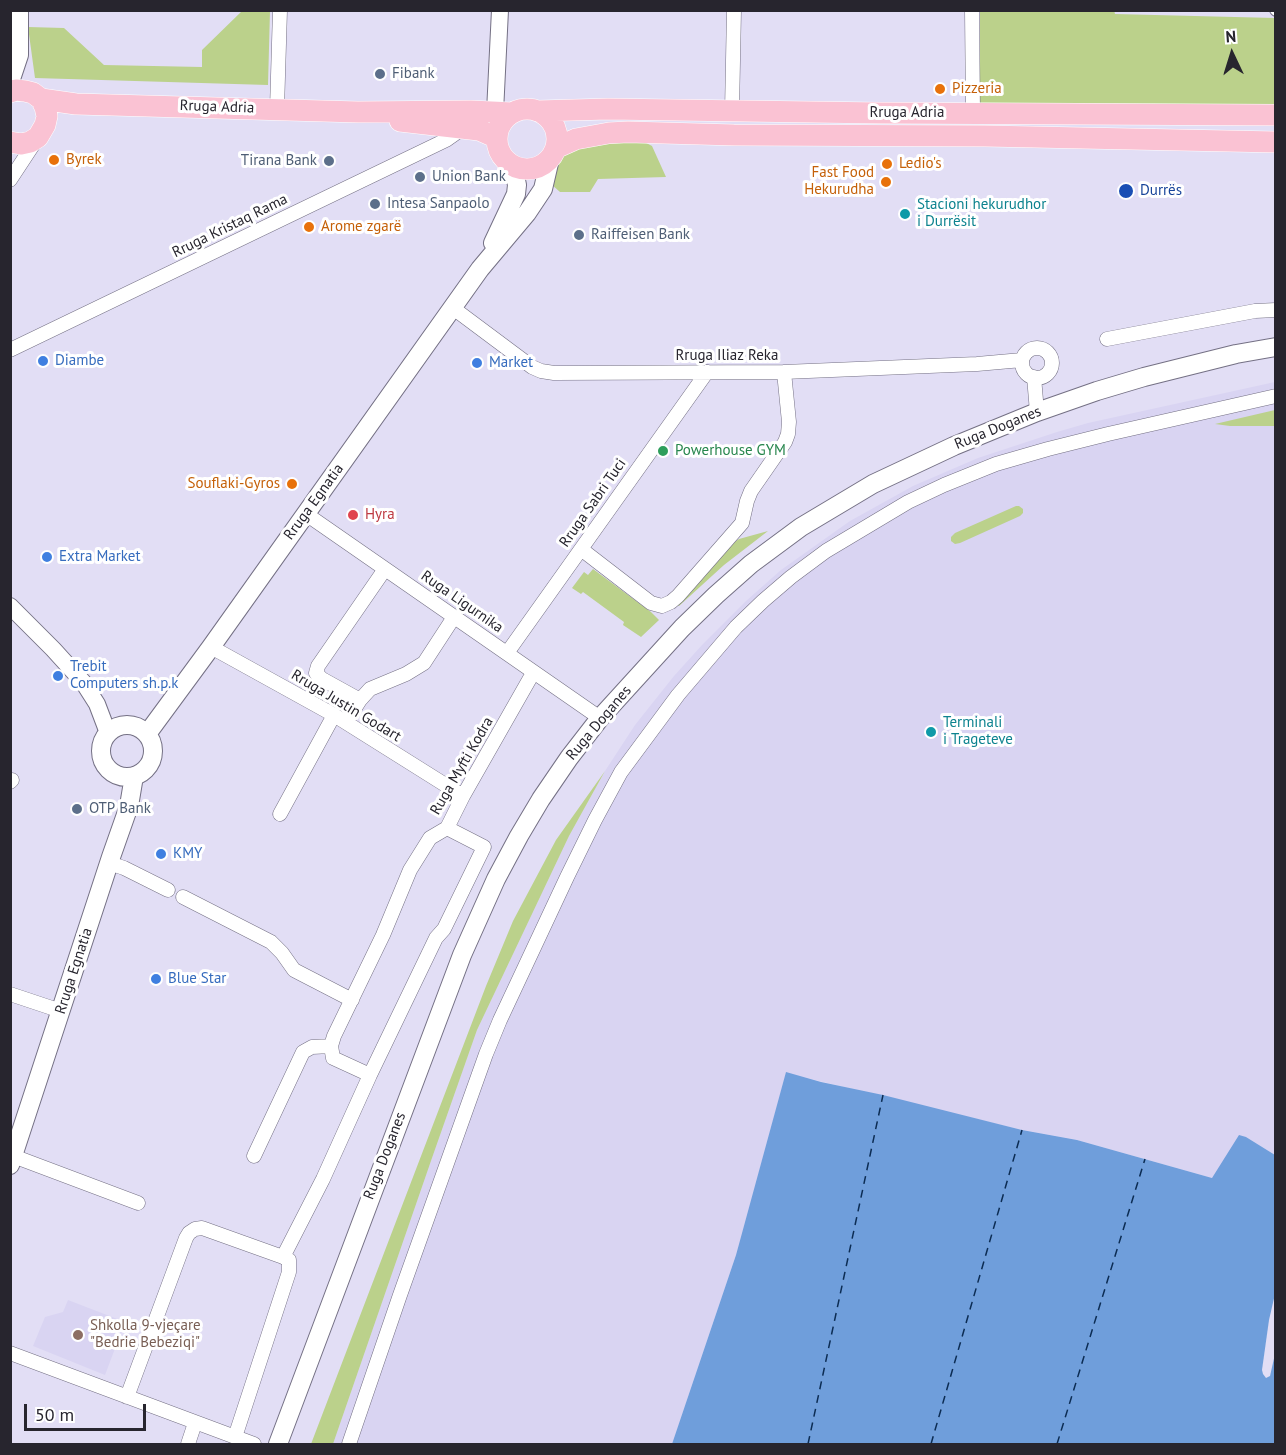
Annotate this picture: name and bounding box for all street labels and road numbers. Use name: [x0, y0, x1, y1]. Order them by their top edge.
street label: Rruga Adria: [179, 97, 255, 117]
street label: Rruga Adria: [870, 104, 944, 122]
street label: Rruga Kristaq Rama: [169, 190, 291, 262]
street label: Rruga Iliaz Reka: [676, 347, 778, 365]
street label: Ruga Doganes: [952, 402, 1044, 454]
street label: Rruga Sabri Tuci: [556, 455, 630, 551]
street label: Rruga Egnatia: [280, 460, 348, 544]
street label: Ruga Ligurnika: [417, 567, 507, 637]
street label: Rruga Justin Godart: [288, 666, 404, 746]
street label: Ruga Doganes: [563, 682, 635, 764]
street label: Ruga Myfti Kodra: [427, 714, 497, 818]
street label: Rruga Egnatia: [52, 926, 96, 1016]
street label: Ruga Doganes: [360, 1110, 410, 1202]

